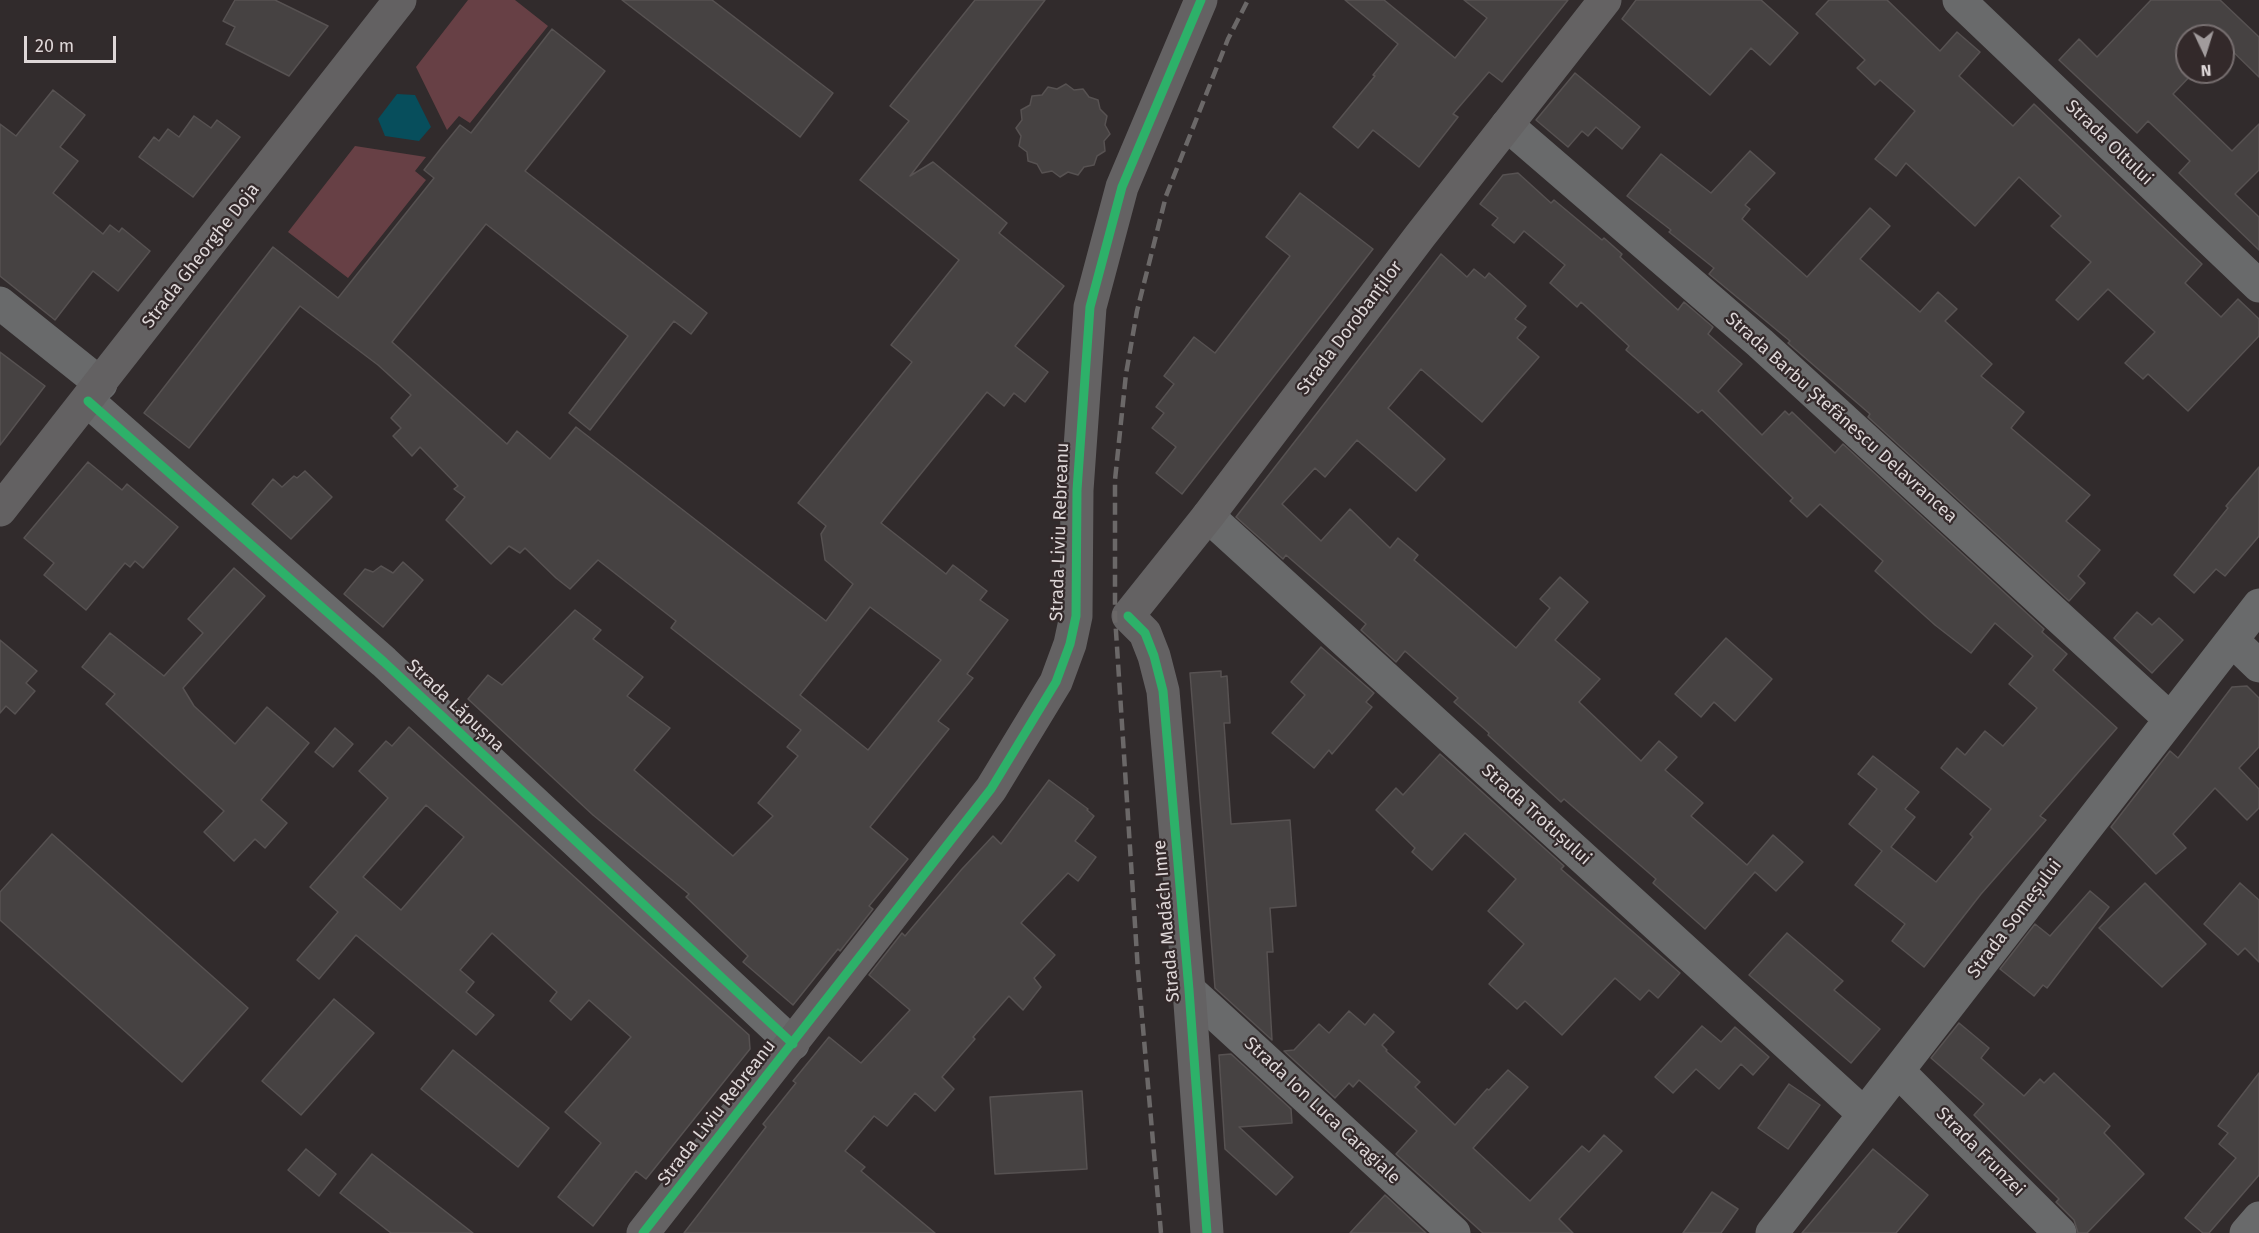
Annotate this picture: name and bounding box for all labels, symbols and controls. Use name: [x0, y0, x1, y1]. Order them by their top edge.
scale bar: [27, 24, 118, 62]
north arrow: [2175, 24, 2235, 84]
text: 20 m: [35, 35, 74, 57]
text: N: [2200, 61, 2212, 80]
street label: Strada Oltului: [2061, 96, 2157, 190]
street label: Strada Gheorghe Doja: [138, 179, 264, 333]
street label: Strada Dorobanților: [1293, 257, 1407, 399]
street label: Strada Barbu Ștefănescu Delavrancea: [1721, 308, 1961, 528]
street label: Strada Liviu Rebreanu: [1046, 442, 1074, 622]
street label: Strada Lăpușna: [401, 655, 509, 757]
street label: Strada Trotușului: [1477, 760, 1595, 870]
street label: Strada Madách Imre: [1149, 839, 1185, 1003]
street label: Strada Someșului: [1963, 855, 2067, 983]
street label: Strada Ion Luca Caragiale: [1239, 1033, 1405, 1189]
street label: Strada Liviu Rebreanu: [653, 1036, 781, 1190]
street label: Strada Frunzei: [1931, 1103, 2029, 1201]

